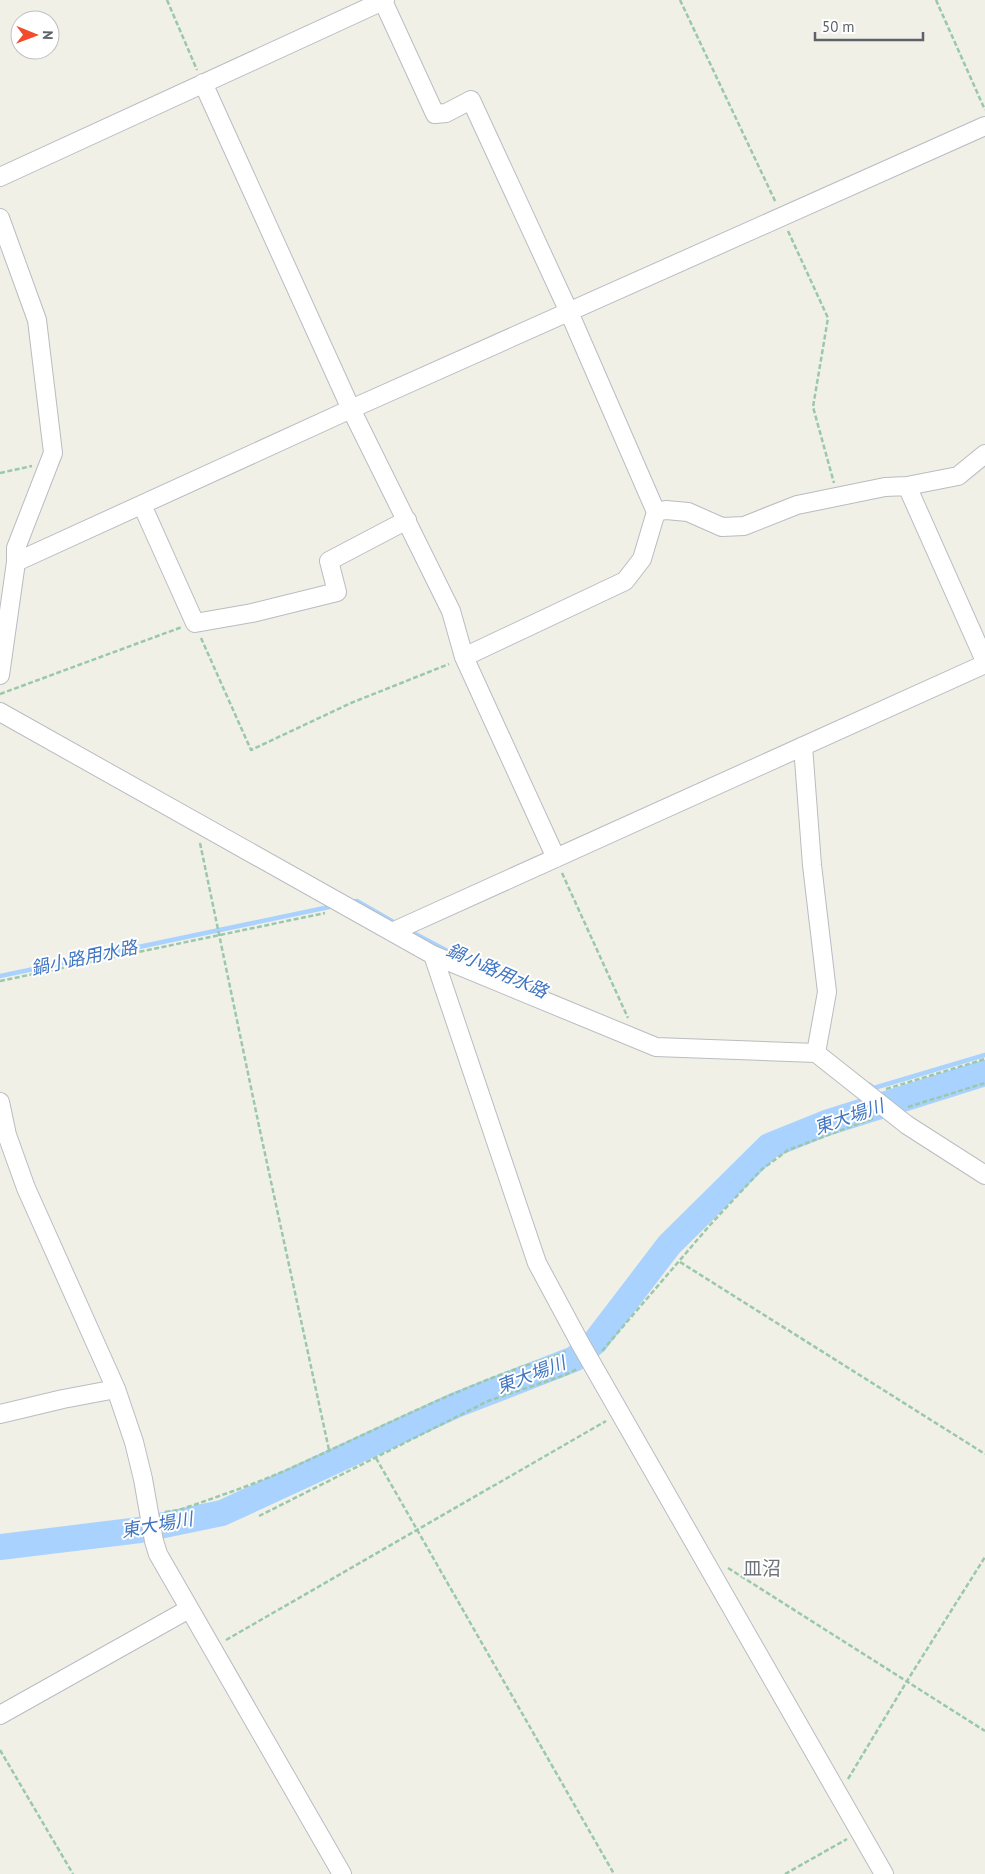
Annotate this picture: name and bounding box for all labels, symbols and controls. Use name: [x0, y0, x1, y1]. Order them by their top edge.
north arrow: [10, 10, 60, 60]
scale bar: [815, 10, 922, 42]
text: 50 m: [822, 17, 855, 36]
text: N: [39, 30, 57, 40]
water label: 鍋小路用水路: [29, 935, 141, 980]
water label: 鍋小路用水路: [443, 938, 553, 1004]
water label: 東大場川: [811, 1093, 889, 1139]
water label: 東大場川: [493, 1350, 570, 1398]
water label: 東大場川: [119, 1507, 196, 1542]
district label: 皿沼: [743, 1556, 781, 1580]

